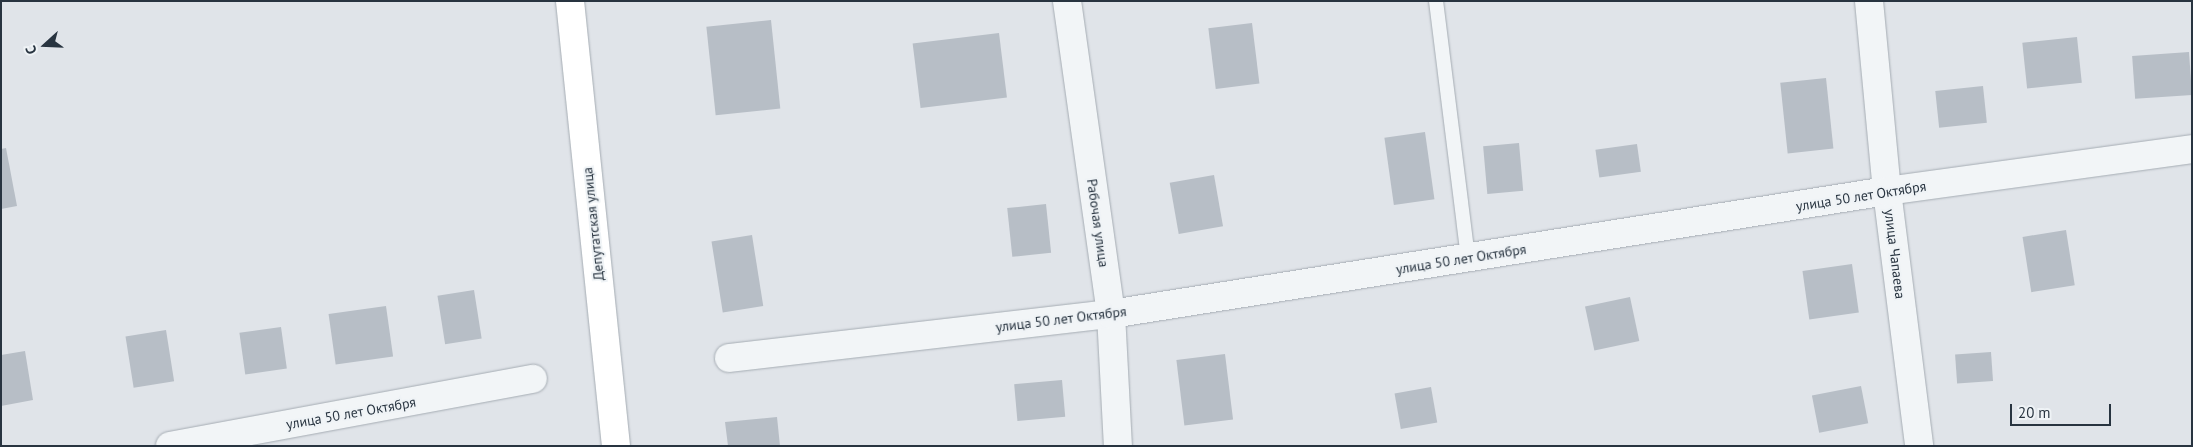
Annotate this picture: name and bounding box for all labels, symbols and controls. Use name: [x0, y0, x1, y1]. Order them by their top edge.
north arrow: [20, 20, 70, 70]
text: С: [21, 43, 41, 57]
street label: Депутатская улица: [579, 166, 607, 282]
street label: улица 50 лет Октября: [1794, 177, 1928, 215]
street label: Рабочая улица: [1083, 178, 1113, 268]
street label: улица Чапаева: [1881, 208, 1909, 300]
street label: улица 50 лет Октября: [1394, 240, 1528, 278]
street label: улица 50 лет Октября: [994, 303, 1128, 335]
street label: улица 50 лет Октября: [285, 393, 417, 433]
scale bar: [2013, 394, 2114, 426]
text: 20 m: [2018, 403, 2051, 422]

